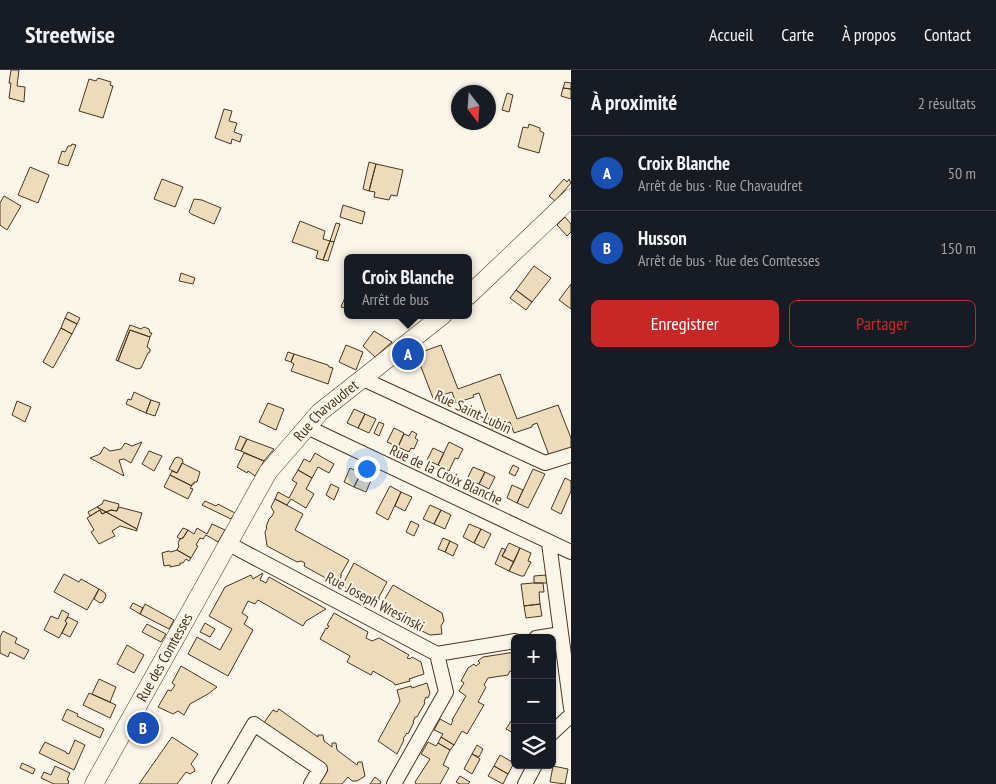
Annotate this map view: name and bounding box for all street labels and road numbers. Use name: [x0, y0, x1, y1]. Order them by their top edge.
street label: Rue Chavaudret: [289, 375, 362, 445]
street label: Rue Saint-Lubin: [432, 386, 515, 438]
street label: Rue de la Croix Blanche: [387, 440, 506, 509]
street label: Rue Joseph Wresinski: [322, 567, 428, 636]
street label: Rue des Comtesses: [132, 610, 196, 705]

